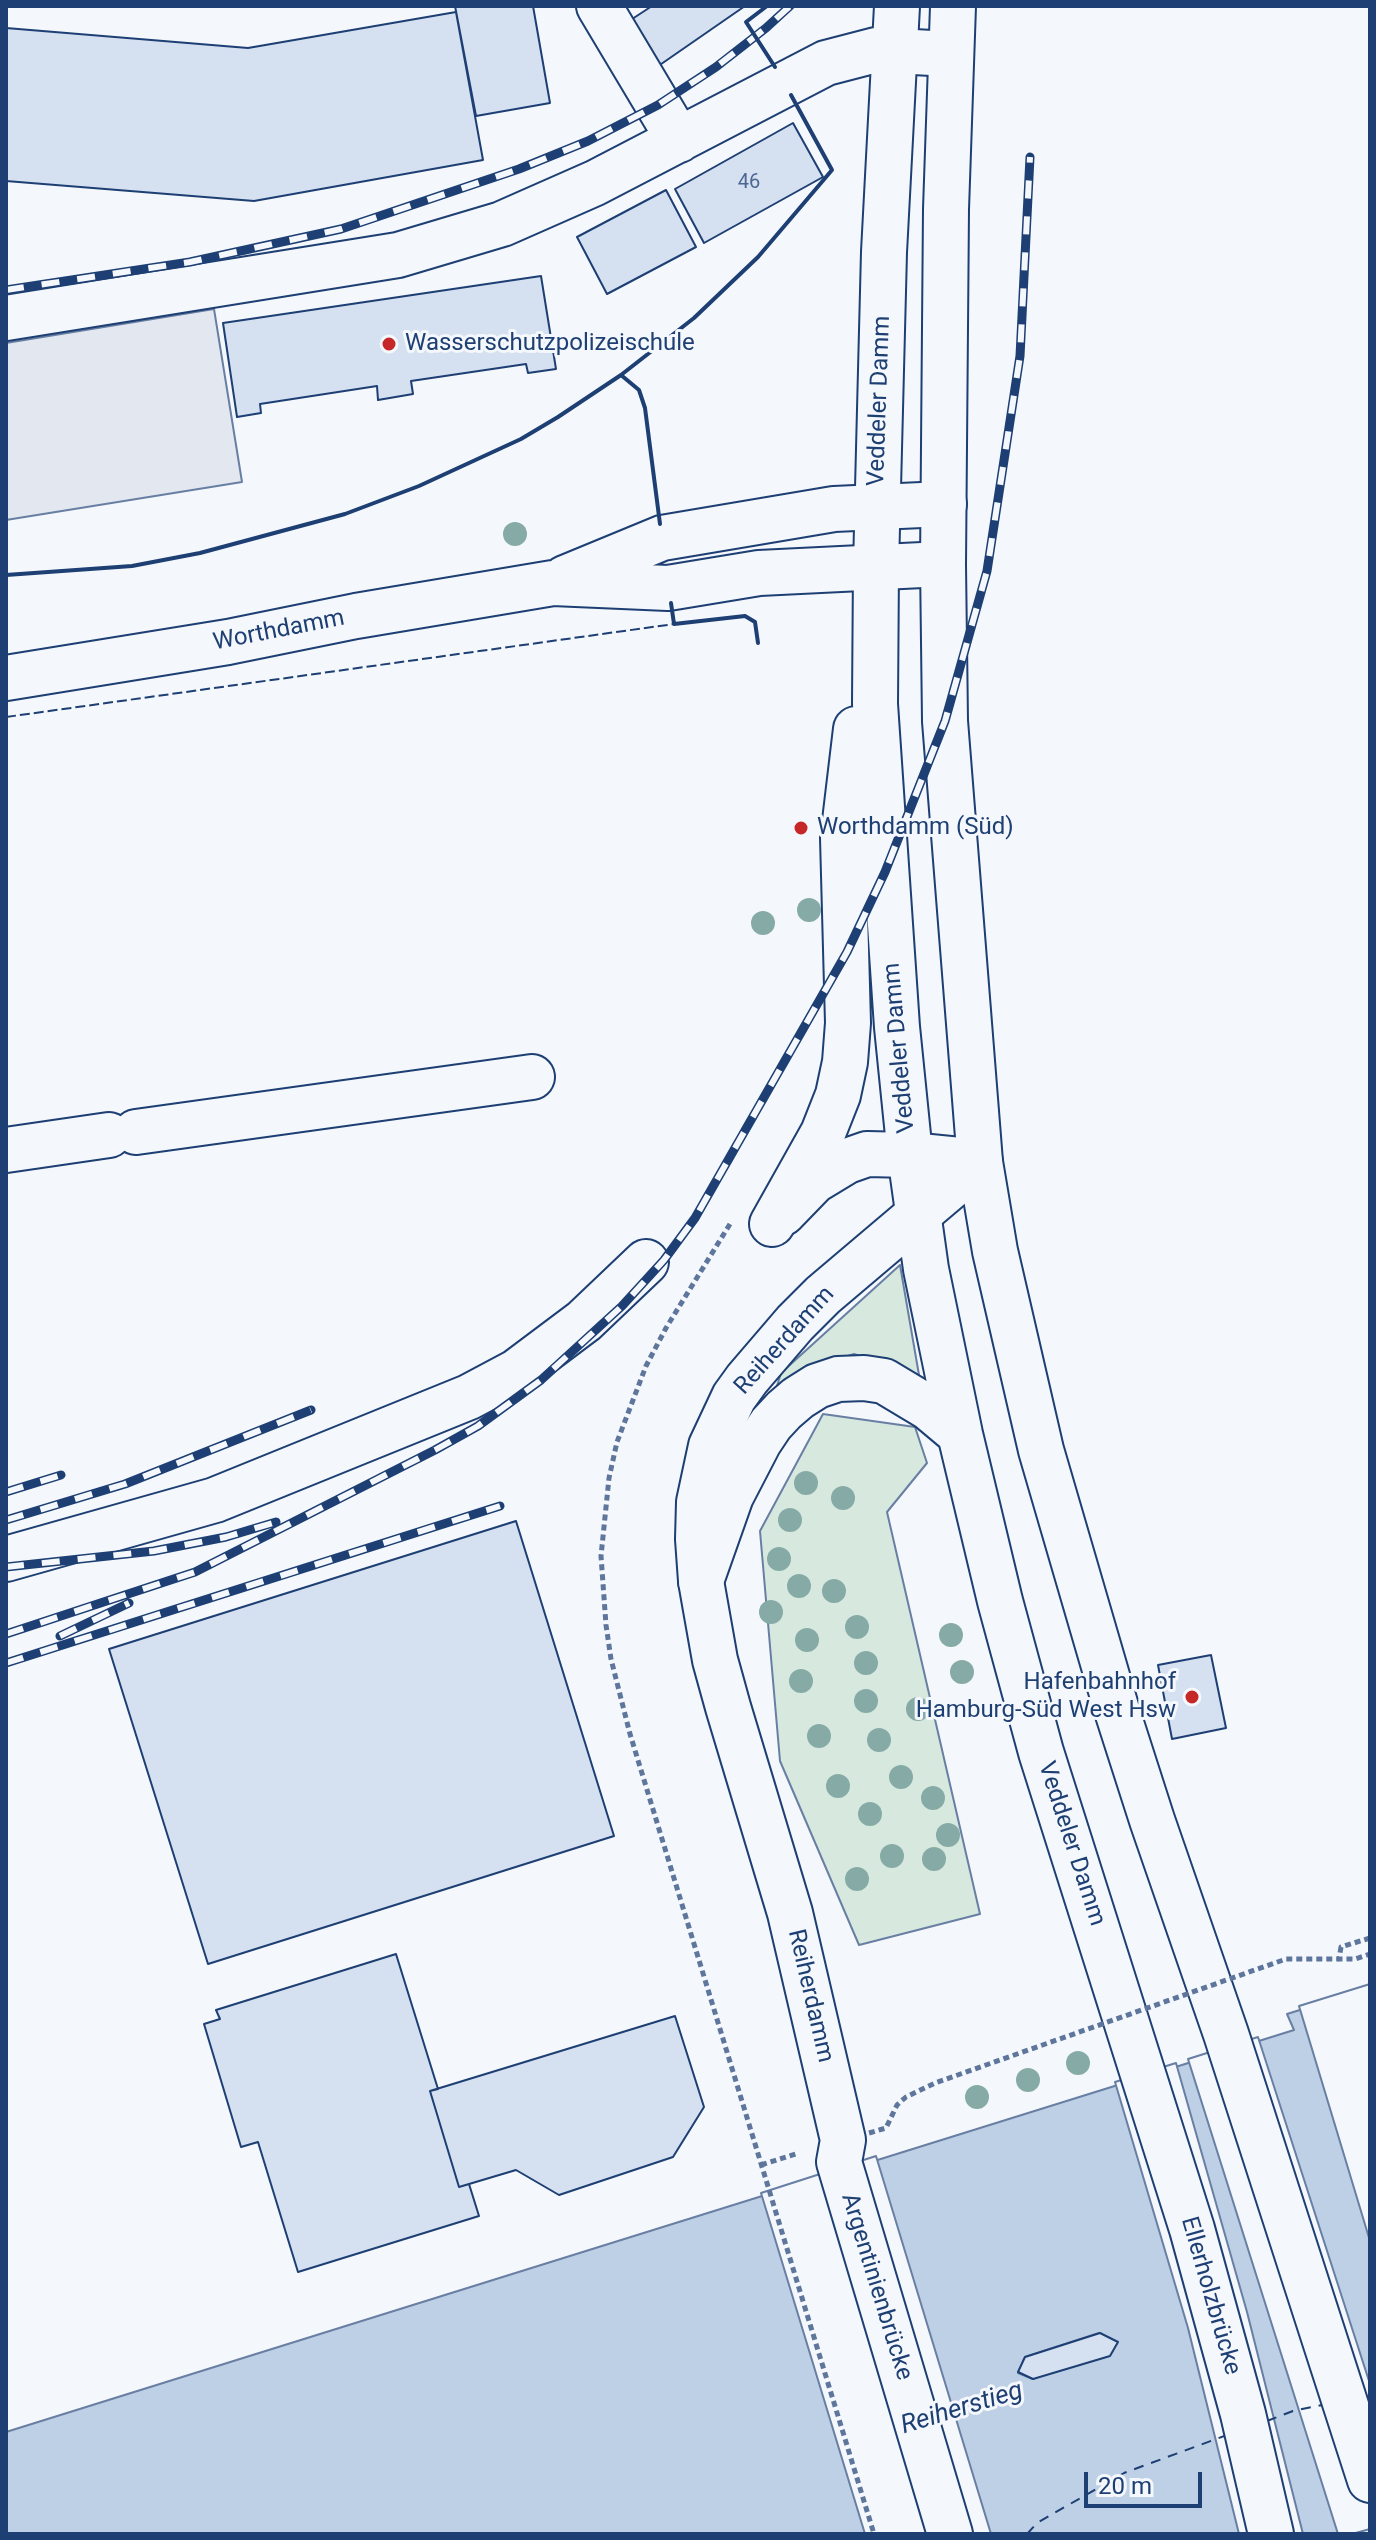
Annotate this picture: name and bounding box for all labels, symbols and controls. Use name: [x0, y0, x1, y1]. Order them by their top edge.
house number: 46: [738, 171, 760, 195]
street label: Veddeler Damm: [863, 315, 897, 487]
place label: Wasserschutzpolizeischule: [405, 330, 695, 358]
marker: Wasserschutzpolizeischule: [380, 335, 398, 353]
street label: Worthdamm: [211, 604, 347, 658]
place label: Worthdamm (Süd): [817, 814, 1014, 842]
marker: Worthdamm (Süd): [792, 819, 810, 837]
street label: Veddeler Damm: [878, 962, 922, 1134]
street label: Reiherdamm: [729, 1281, 841, 1401]
place label: Hafenbahnhof Hamburg-Süd West Hsw: [916, 1669, 1176, 1725]
marker: Hafenbahnhof Hamburg-Süd West Hsw: [1183, 1688, 1201, 1706]
street label: Veddeler Damm: [1031, 1758, 1111, 1930]
street label: Reiherdamm: [781, 1927, 839, 2065]
street label: Argentinienbrücke: [834, 2190, 918, 2384]
street label: Ellerholzbrücke: [1174, 2214, 1246, 2378]
water label: Reiherstieg: [897, 2376, 1027, 2442]
scale bar: [1088, 2456, 1206, 2506]
text: 20 m: [1098, 2472, 1152, 2500]

